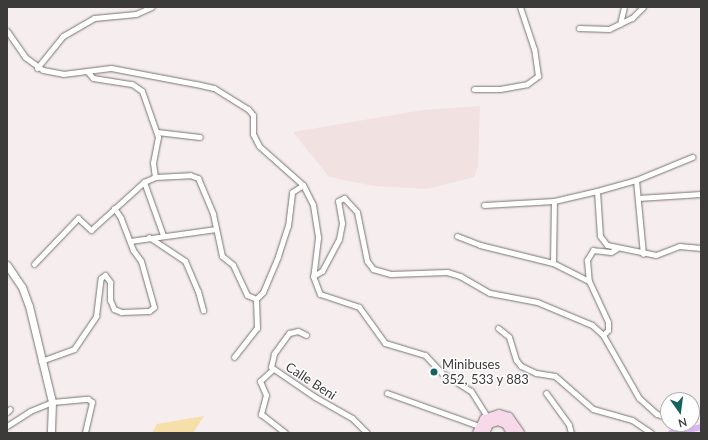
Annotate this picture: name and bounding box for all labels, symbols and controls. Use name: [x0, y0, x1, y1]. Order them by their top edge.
place label: Minibuses 352, 533 y 883: [442, 357, 529, 388]
street label: Calle Beni: [283, 359, 339, 403]
marker: Minibuses 352, 533 y 883: [429, 367, 439, 377]
north arrow: [660, 392, 700, 432]
text: N: [677, 416, 688, 430]

